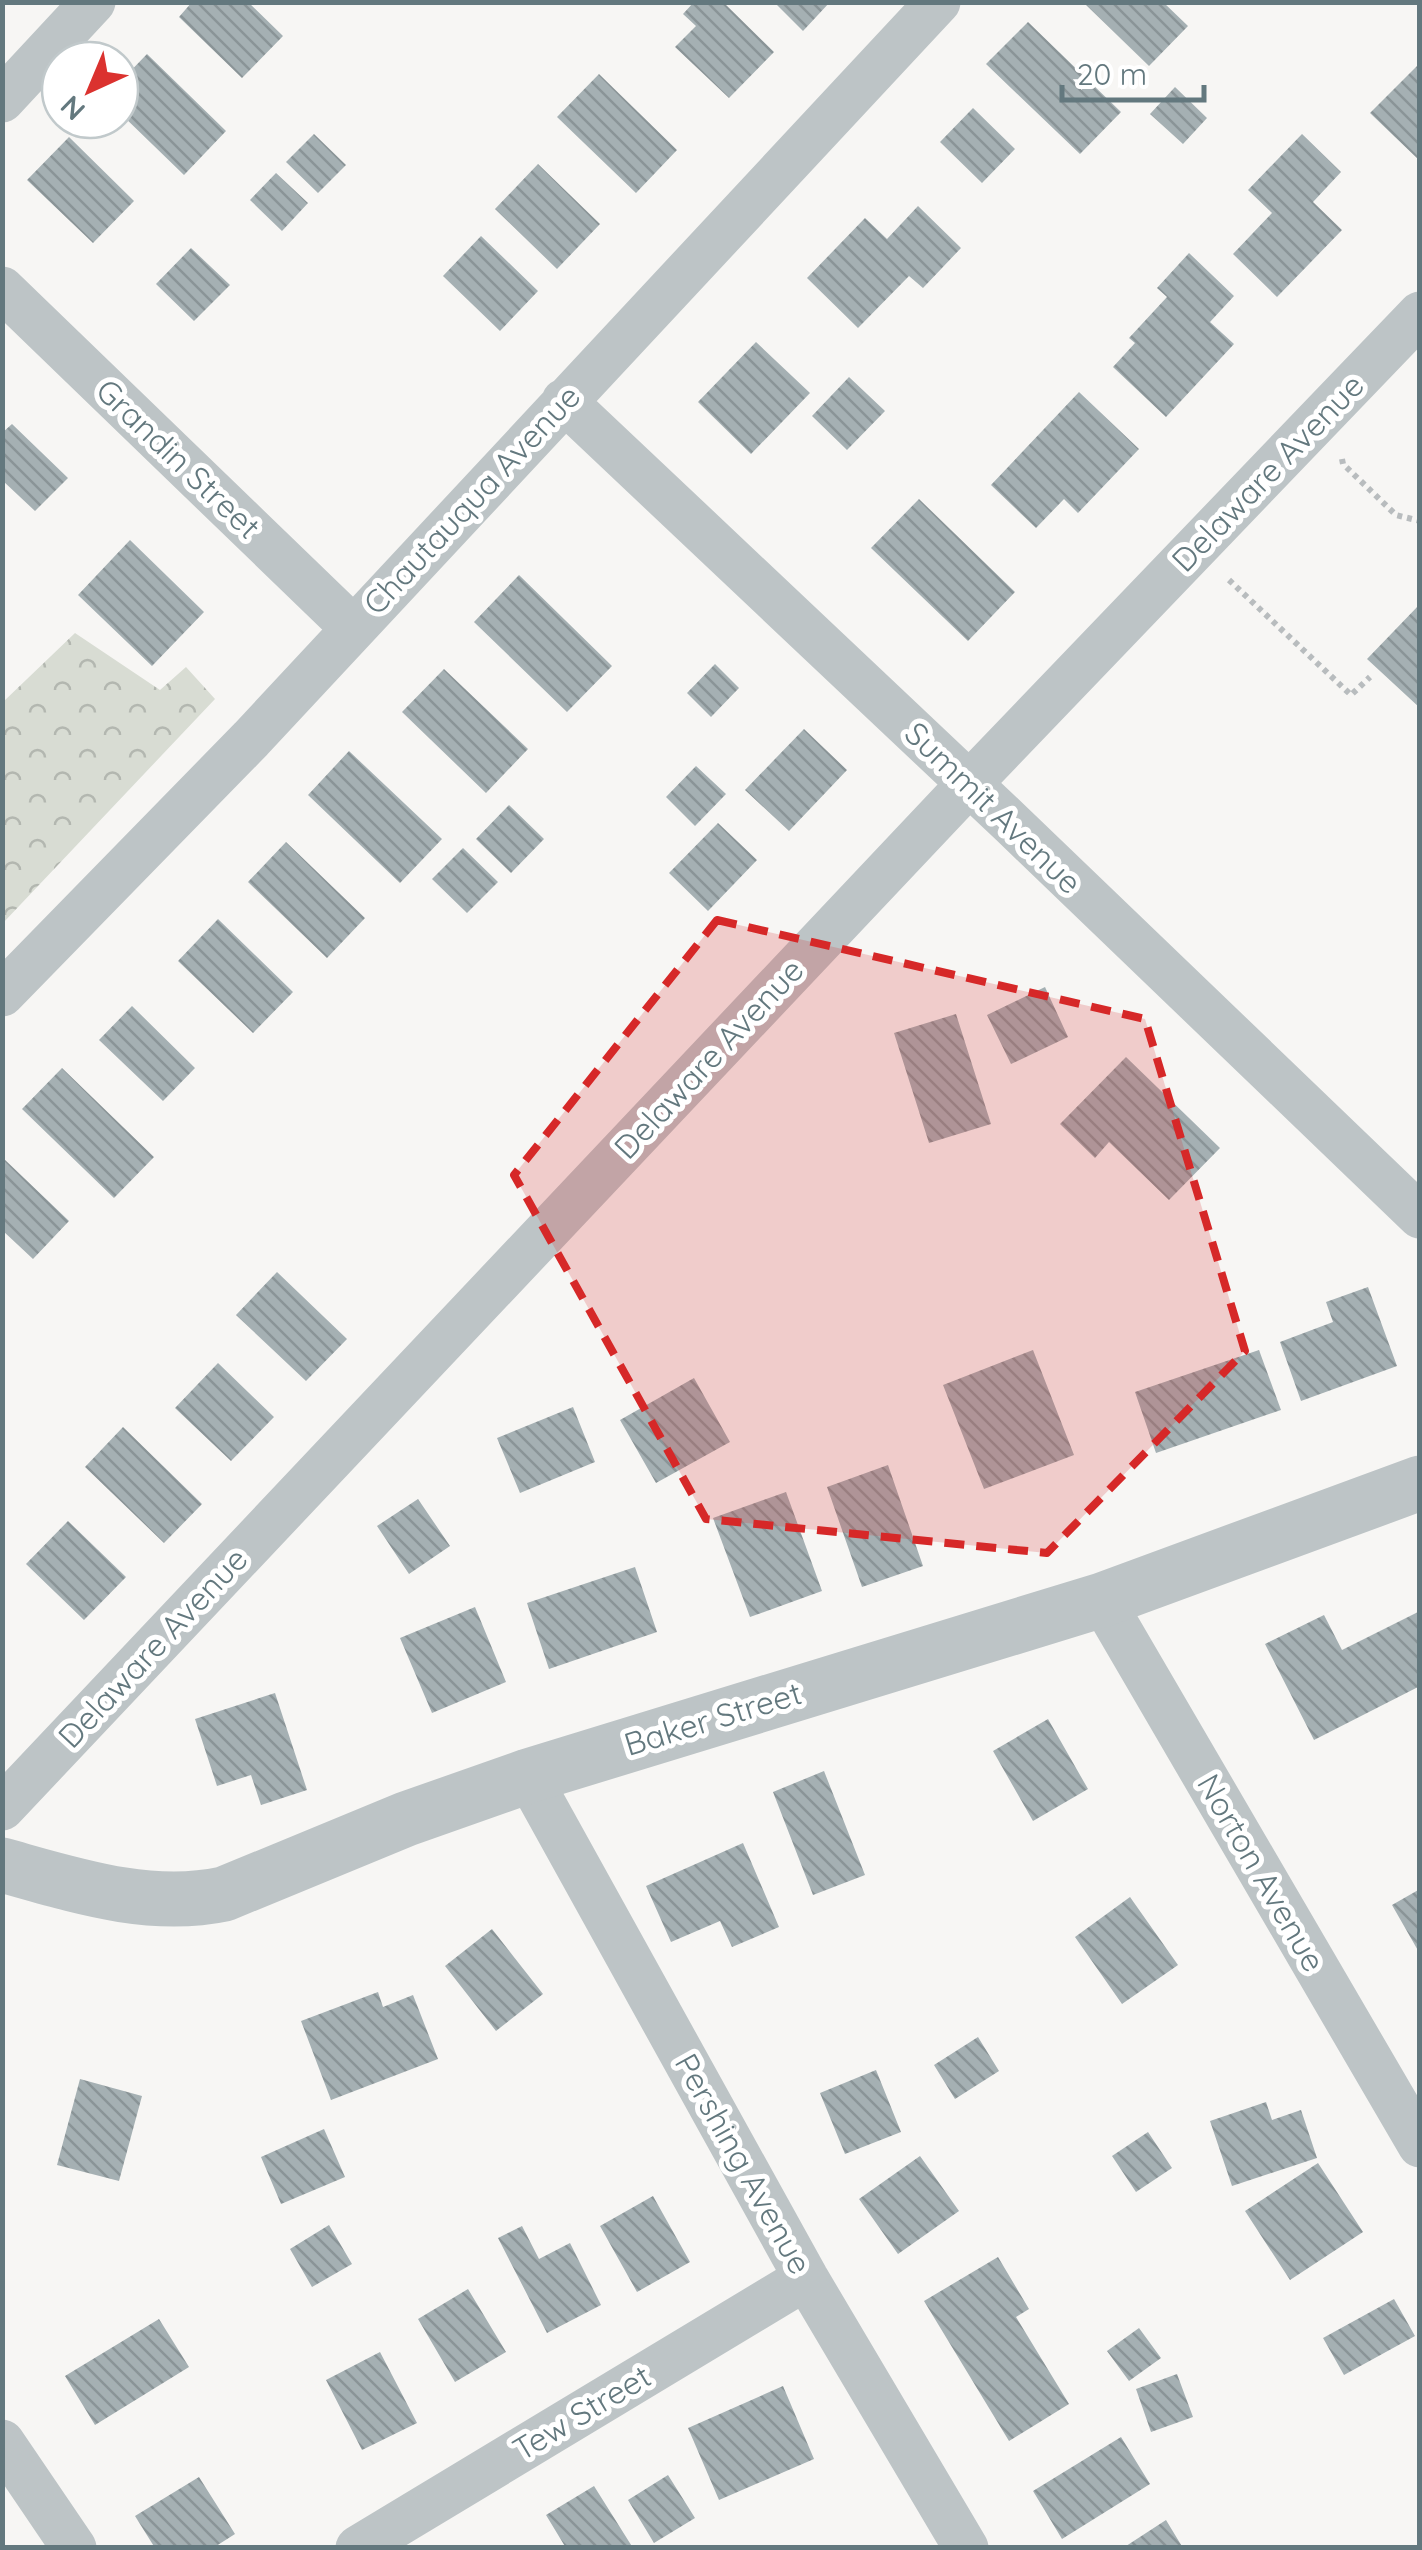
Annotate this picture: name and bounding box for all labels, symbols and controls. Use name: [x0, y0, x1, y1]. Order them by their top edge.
north arrow: [40, 40, 140, 140]
scale bar: [1062, 40, 1204, 102]
text: 20 m: [1077, 55, 1147, 93]
text: N: [53, 89, 92, 128]
street label: Delaware Avenue: [1163, 365, 1372, 579]
street label: Grandin Street: [88, 370, 269, 547]
street label: Chautauqua Avenue: [354, 376, 588, 623]
street label: Summit Avenue: [897, 713, 1090, 902]
street label: Delaware Avenue: [605, 950, 811, 1167]
street label: Delaware Avenue: [49, 1539, 255, 1756]
street label: Baker Street: [619, 1672, 806, 1764]
street label: Norton Avenue: [1189, 1767, 1335, 1978]
street label: Pershing Avenue: [667, 2046, 821, 2281]
street label: Tew Street: [505, 2355, 658, 2469]

